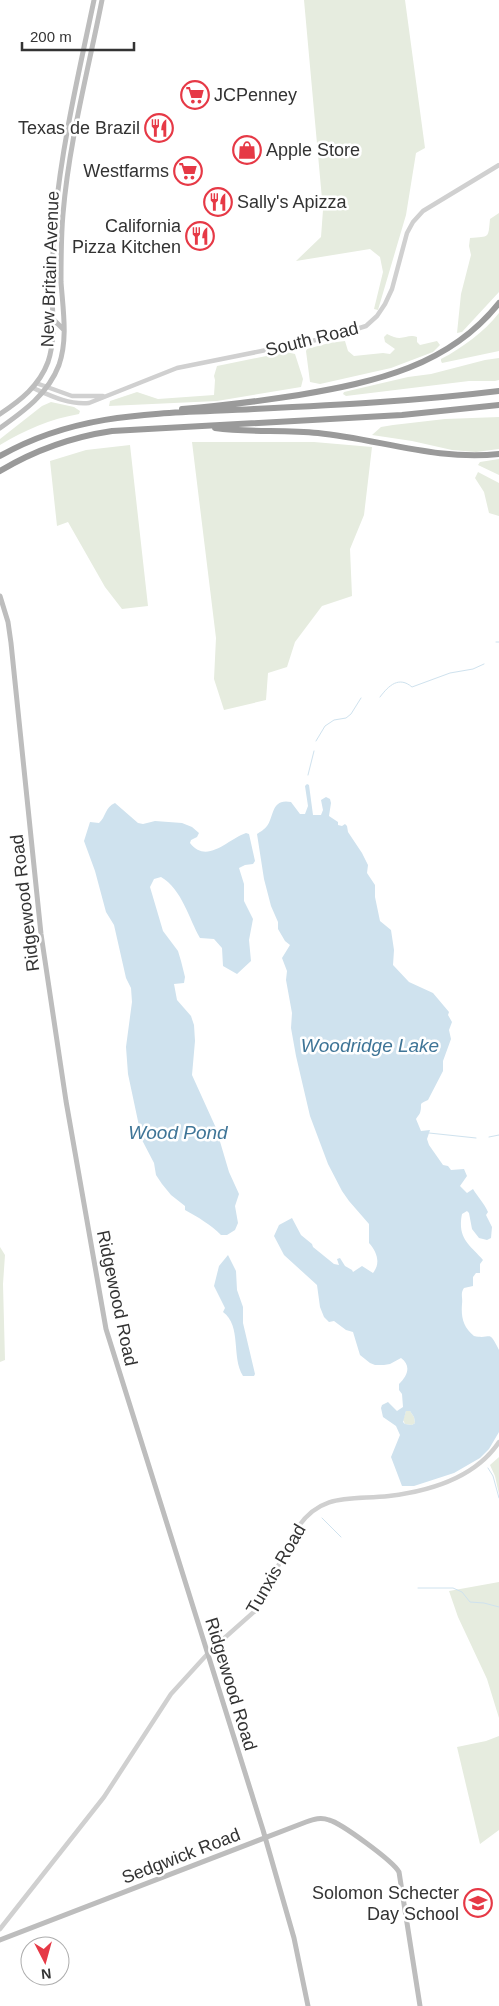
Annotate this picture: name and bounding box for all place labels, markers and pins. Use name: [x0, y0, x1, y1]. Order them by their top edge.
supermarket icon: JCPenney: [180, 80, 210, 110]
place label: JCPenney: [214, 85, 297, 105]
restaurant icon: Texas de Brazil: [144, 113, 174, 143]
place label: Texas de Brazil: [18, 118, 140, 138]
shop icon: Apple Store: [232, 135, 262, 165]
place label: Apple Store: [266, 140, 360, 160]
supermarket icon: Westfarms: [173, 156, 203, 186]
place label: Westfarms: [83, 161, 169, 181]
restaurant icon: Sally's Apizza: [203, 187, 233, 217]
place label: Sally's Apizza: [237, 192, 347, 212]
place label: California Pizza Kitchen: [72, 216, 182, 257]
restaurant icon: California Pizza Kitchen: [185, 221, 215, 251]
place label: Solomon Schecter Day School: [312, 1883, 459, 1924]
school or university icon: Solomon Schecter Day School: [463, 1888, 493, 1918]

